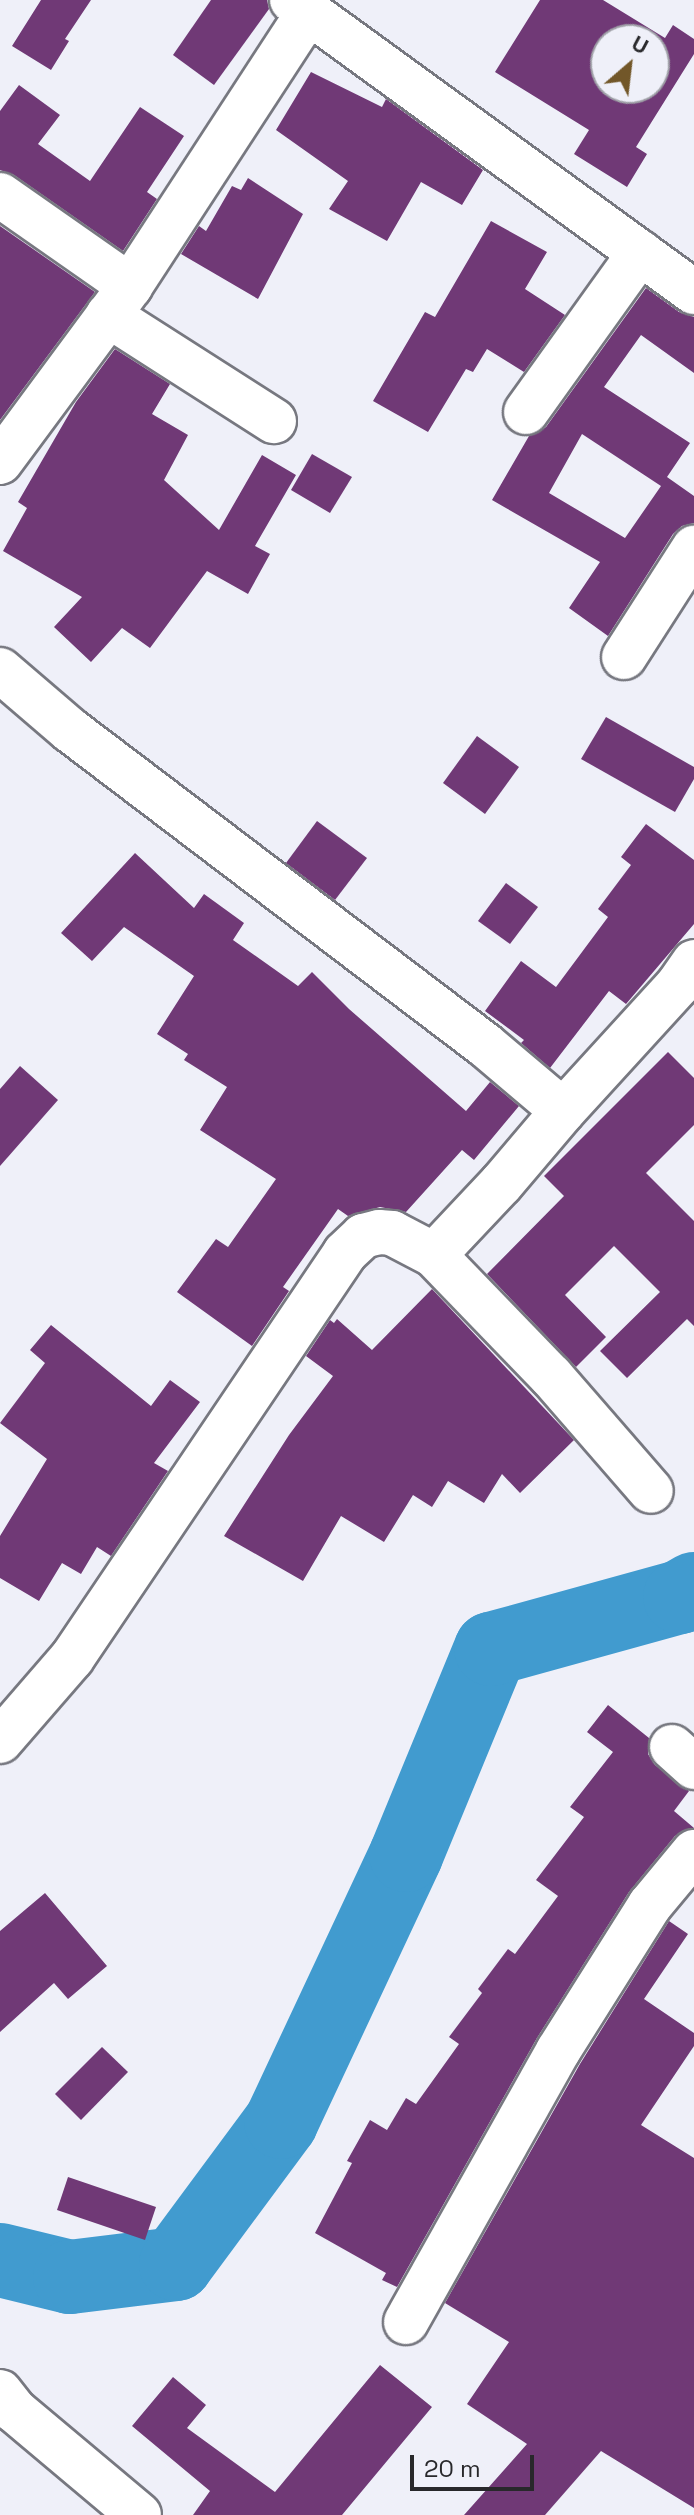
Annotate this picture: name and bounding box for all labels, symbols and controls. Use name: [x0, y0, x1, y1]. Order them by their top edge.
north arrow: [590, 24, 670, 104]
text: U: [627, 29, 653, 60]
scale bar: [414, 2439, 538, 2489]
text: 20 m: [424, 2453, 481, 2484]

